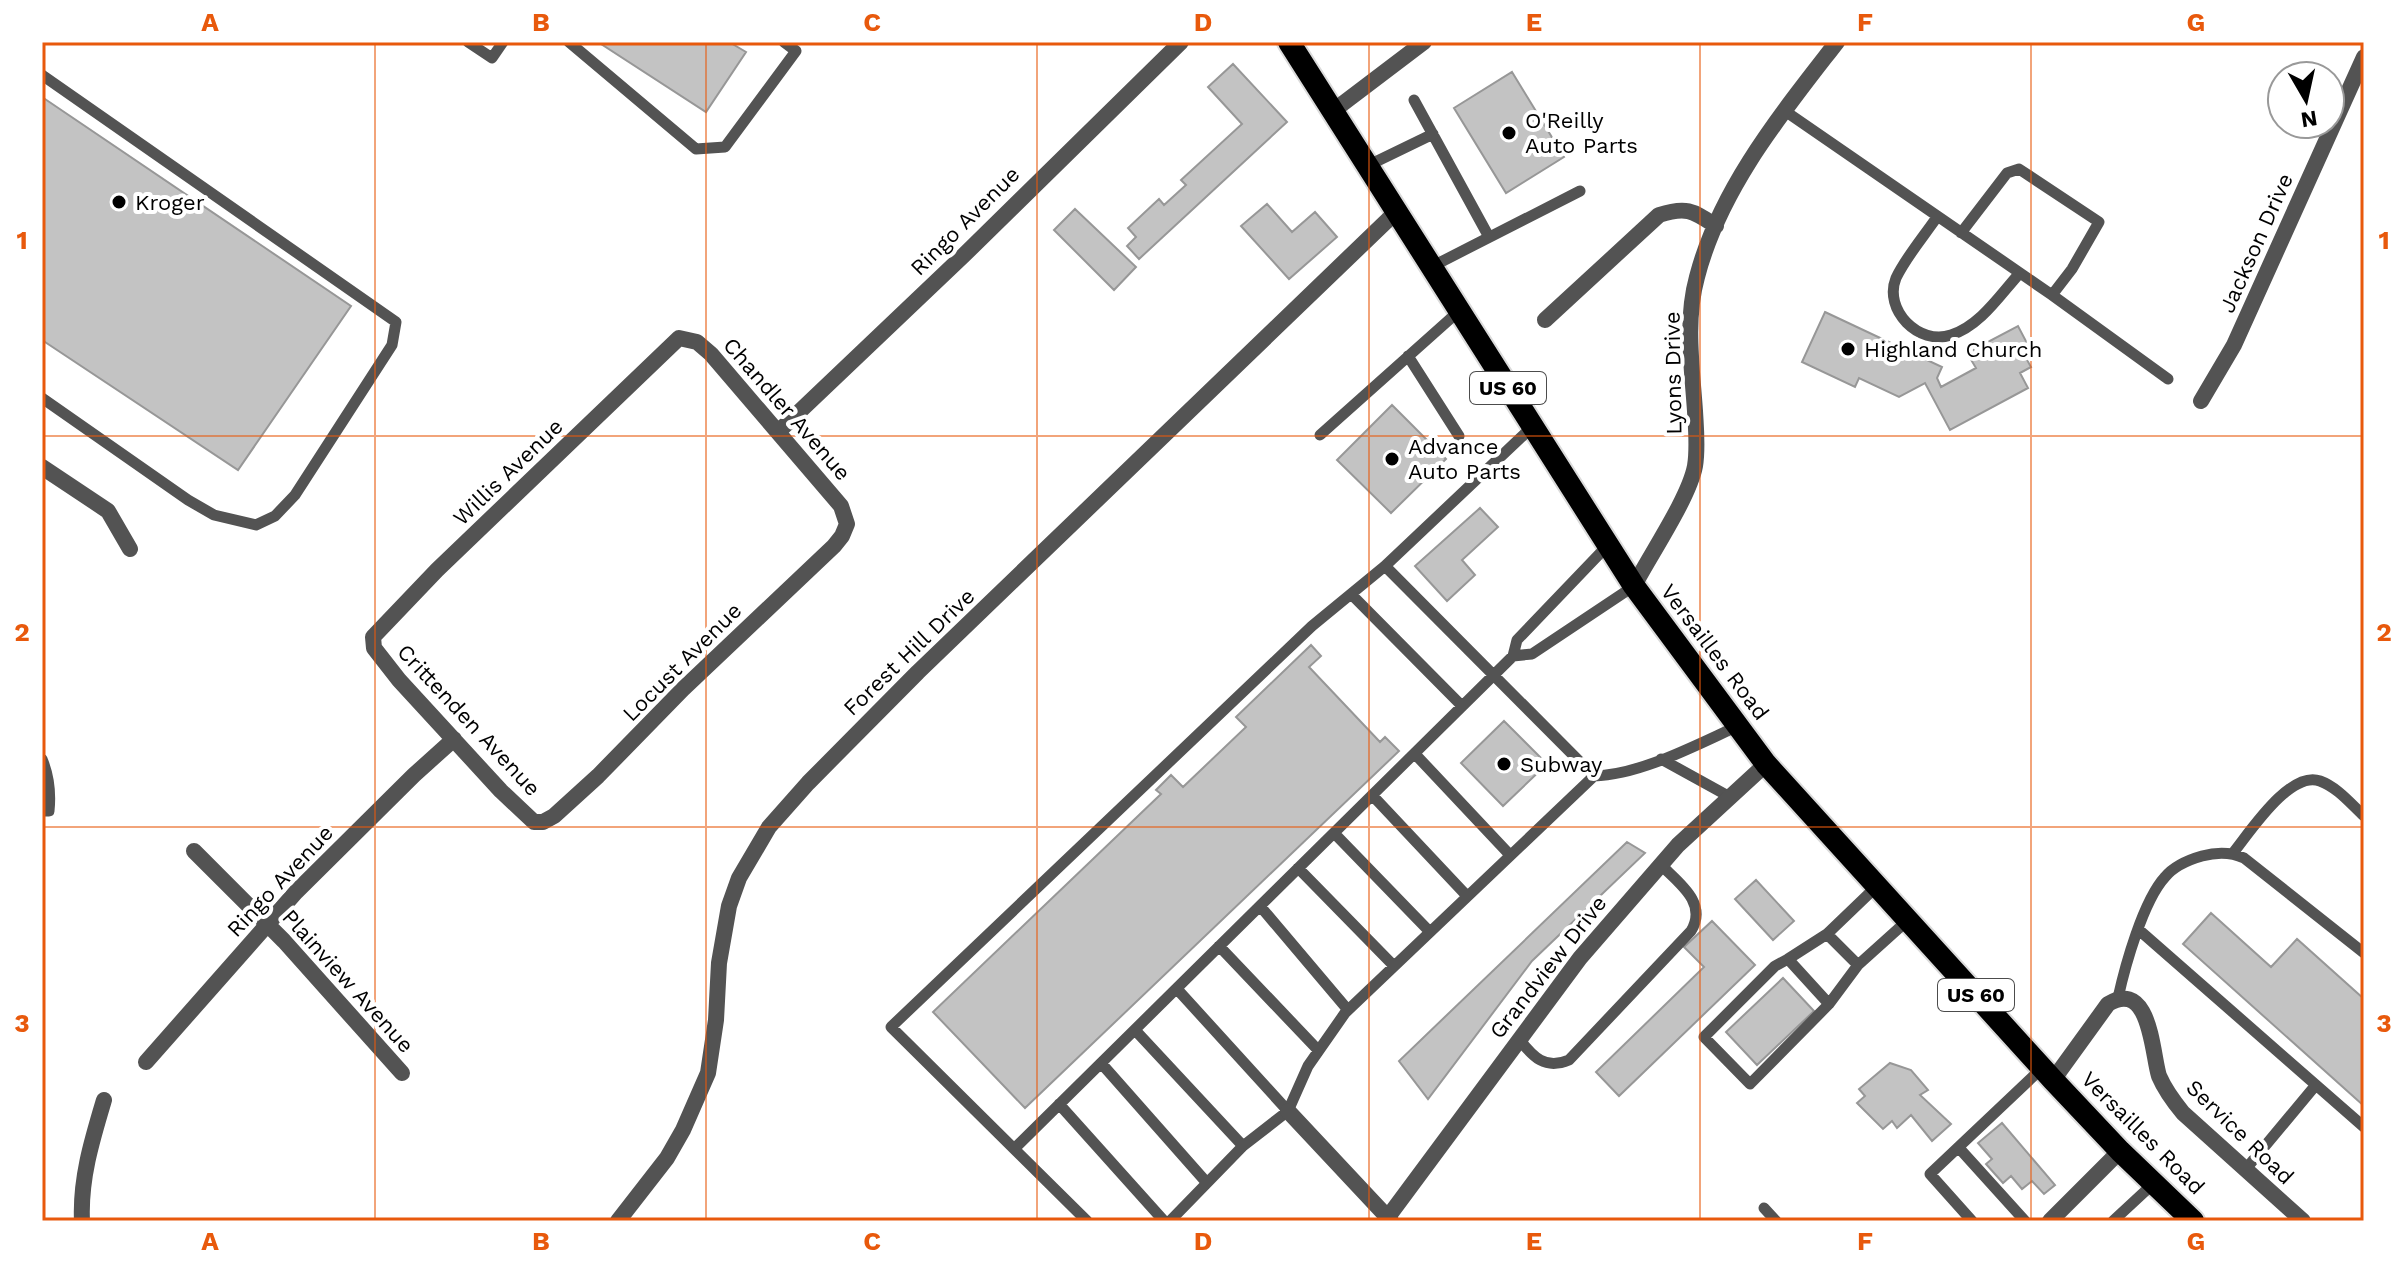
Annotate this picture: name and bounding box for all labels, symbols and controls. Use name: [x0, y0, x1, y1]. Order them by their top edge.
text: A: [201, 7, 219, 37]
text: B: [532, 7, 550, 37]
text: C: [863, 7, 881, 37]
text: D: [1194, 7, 1212, 37]
text: E: [1526, 7, 1542, 37]
text: F: [1857, 7, 1873, 37]
text: G: [2187, 7, 2205, 37]
north arrow: [2266, 60, 2346, 140]
text: N: [2299, 106, 2319, 133]
place label: O'Reilly Auto Parts: [1525, 108, 1638, 158]
marker: O'Reilly Auto Parts: [1500, 124, 1518, 142]
street label: Ringo Avenue: [905, 161, 1025, 281]
street label: Jackson Drive: [2214, 170, 2298, 316]
place label: Kroger: [135, 190, 205, 215]
marker: Kroger: [110, 193, 128, 211]
text: 1: [16, 225, 28, 255]
text: 1: [2378, 225, 2390, 255]
street label: Lyons Drive: [1659, 311, 1687, 435]
street label: Chandler Avenue: [718, 333, 856, 485]
place label: Highland Church: [1864, 337, 2042, 362]
marker: Highland Church: [1839, 340, 1857, 358]
road number: US 60: [1470, 372, 1546, 404]
street label: Willis Avenue: [448, 414, 568, 530]
place label: Advance Auto Parts: [1408, 434, 1521, 484]
marker: Advance Auto Parts: [1383, 450, 1401, 468]
street label: Versailles Road: [1656, 579, 1774, 725]
street label: Forest Hill Drive: [838, 583, 980, 721]
street label: Locust Avenue: [618, 598, 746, 726]
text: 2: [14, 617, 30, 647]
text: 2: [2376, 617, 2392, 647]
street label: Crittenden Avenue: [392, 639, 546, 801]
place label: Subway: [1520, 752, 1603, 777]
marker: Subway: [1495, 755, 1513, 773]
street label: Ringo Avenue: [222, 820, 338, 942]
street label: Grandview Drive: [1484, 891, 1612, 1043]
street label: Plainview Avenue: [277, 904, 419, 1058]
road number: US 60: [1938, 979, 2014, 1011]
text: 3: [14, 1008, 30, 1038]
text: 3: [2376, 1008, 2392, 1038]
street label: Versailles Road: [2076, 1066, 2210, 1200]
street label: Service Road: [2181, 1075, 2299, 1189]
text: A: [201, 1226, 219, 1256]
text: B: [532, 1226, 550, 1256]
text: C: [863, 1226, 881, 1256]
text: D: [1194, 1226, 1212, 1256]
text: E: [1526, 1226, 1542, 1256]
text: F: [1857, 1226, 1873, 1256]
text: G: [2187, 1226, 2205, 1256]

